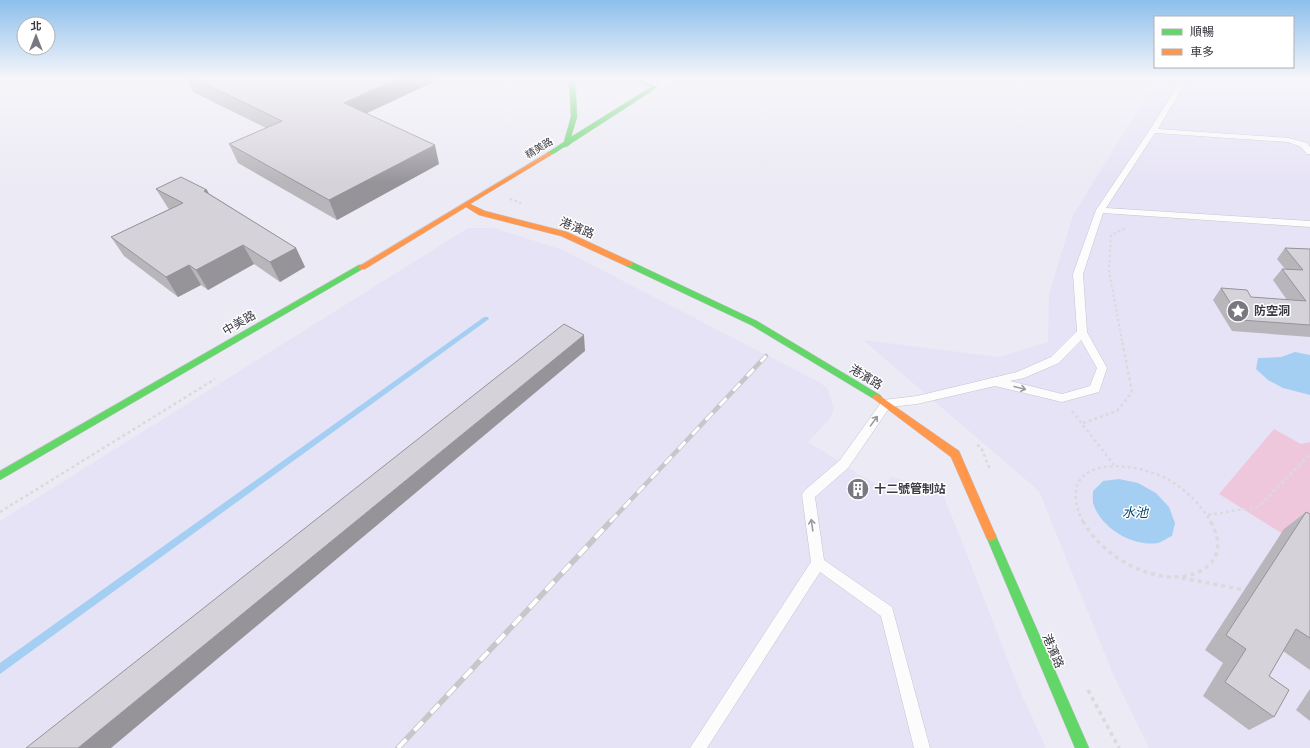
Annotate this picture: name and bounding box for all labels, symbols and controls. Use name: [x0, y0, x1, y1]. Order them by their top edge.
north arrow: [16, 16, 56, 56]
legend: [1154, 16, 1294, 68]
text: 北: [31, 20, 42, 33]
text: 順暢: [1190, 25, 1214, 39]
text: 車多: [1190, 45, 1214, 59]
street label: 精美路: [523, 135, 555, 161]
street label: 港濱路: [558, 215, 596, 241]
place icon: 防空洞: [1225, 298, 1251, 324]
place label: 防空洞: [1254, 304, 1290, 318]
street label: 中美路: [220, 308, 258, 338]
street label: 港濱路: [847, 362, 885, 392]
one-way arrow: [1014, 384, 1027, 392]
one-way arrow: [870, 416, 879, 427]
building icon: 十二號管制站: [845, 476, 871, 502]
place label: 十二號管制站: [874, 482, 946, 496]
water label: 水池: [1122, 505, 1150, 520]
one-way arrow: [808, 519, 816, 532]
street label: 港濱路: [1040, 632, 1066, 670]

